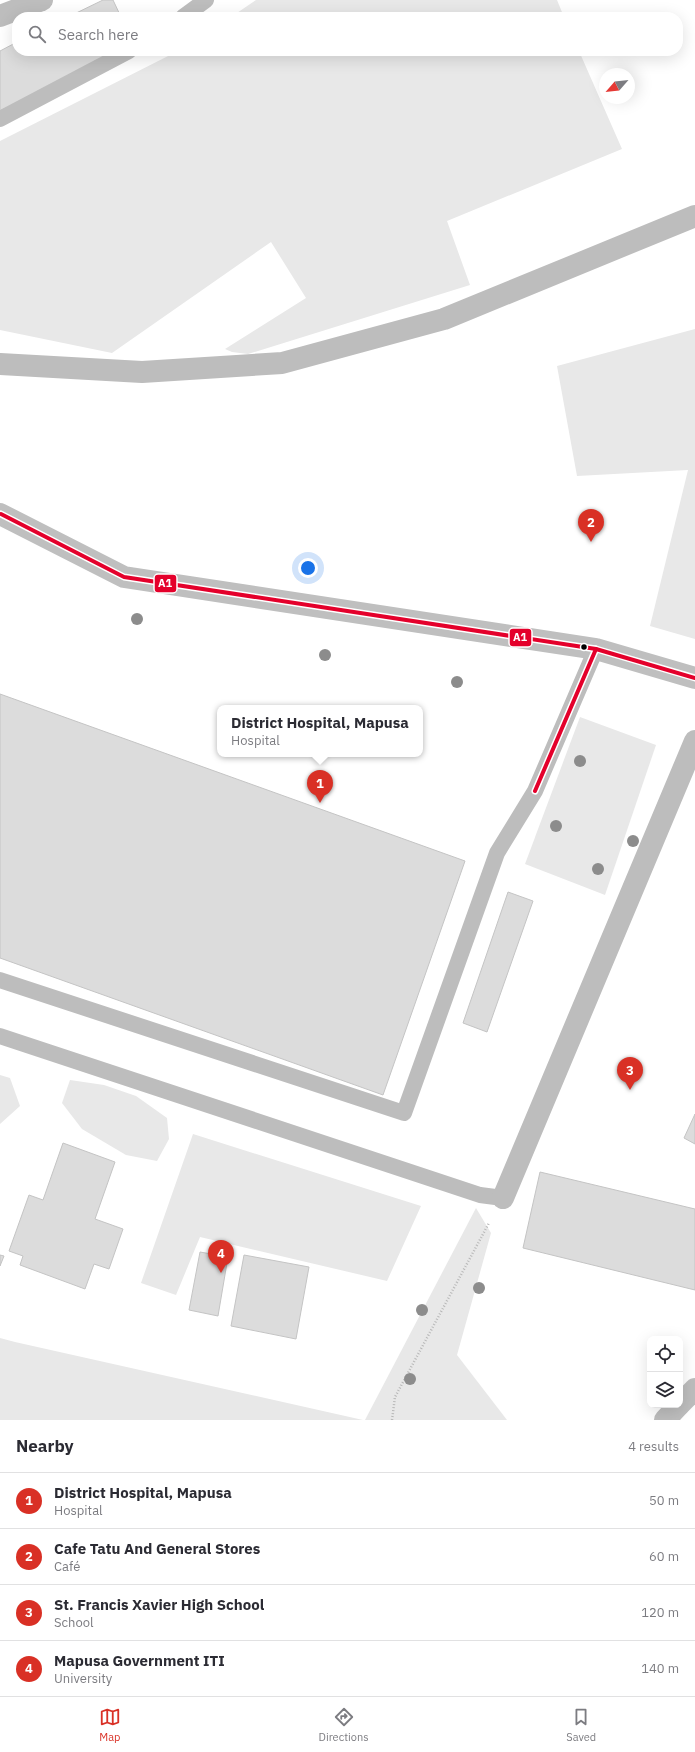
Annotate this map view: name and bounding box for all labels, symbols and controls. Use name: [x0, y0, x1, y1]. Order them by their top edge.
search box: [12, 12, 683, 56]
icon: search: [26, 23, 48, 45]
text: Search here: [58, 25, 138, 44]
north arrow: [599, 68, 635, 104]
pin: 2: [578, 509, 604, 542]
your location: [298, 558, 318, 578]
line badge: A1: [154, 574, 177, 593]
text: A1: [158, 576, 172, 590]
line badge: A1: [509, 628, 532, 647]
text: A1: [513, 630, 527, 644]
unlabelled marker: [579, 642, 589, 652]
popup: [217, 705, 423, 757]
text: District Hospital, Mapusa: [231, 713, 409, 732]
text: Hospital: [231, 732, 280, 749]
pin: 1: [307, 770, 333, 803]
pin: 3: [617, 1057, 643, 1090]
pin: 4: [208, 1240, 234, 1273]
map controls: [647, 1336, 683, 1408]
button: locate: [647, 1336, 683, 1372]
button: layers: [647, 1372, 683, 1408]
text: Nearby: [16, 1435, 74, 1457]
text: 4 results: [628, 1438, 679, 1455]
text: District Hospital, Mapusa: [54, 1483, 232, 1502]
text: 1: [25, 1492, 33, 1509]
text: 50 m: [649, 1492, 679, 1509]
text: Hospital: [54, 1502, 103, 1519]
text: Cafe Tatu And General Stores: [54, 1539, 260, 1558]
text: 2: [25, 1548, 33, 1565]
text: 60 m: [649, 1548, 679, 1565]
text: Café: [54, 1558, 80, 1575]
text: St. Francis Xavier High School: [54, 1595, 264, 1614]
text: 3: [25, 1604, 33, 1621]
text: 120 m: [641, 1604, 679, 1621]
text: School: [54, 1614, 94, 1631]
text: Mapusa Government ITI: [54, 1651, 225, 1670]
text: 4: [25, 1660, 33, 1677]
text: 140 m: [641, 1660, 679, 1677]
text: University: [54, 1670, 112, 1687]
tab: Map: [99, 1706, 121, 1744]
tab: Directions: [319, 1706, 369, 1744]
tab: Saved: [566, 1706, 596, 1744]

